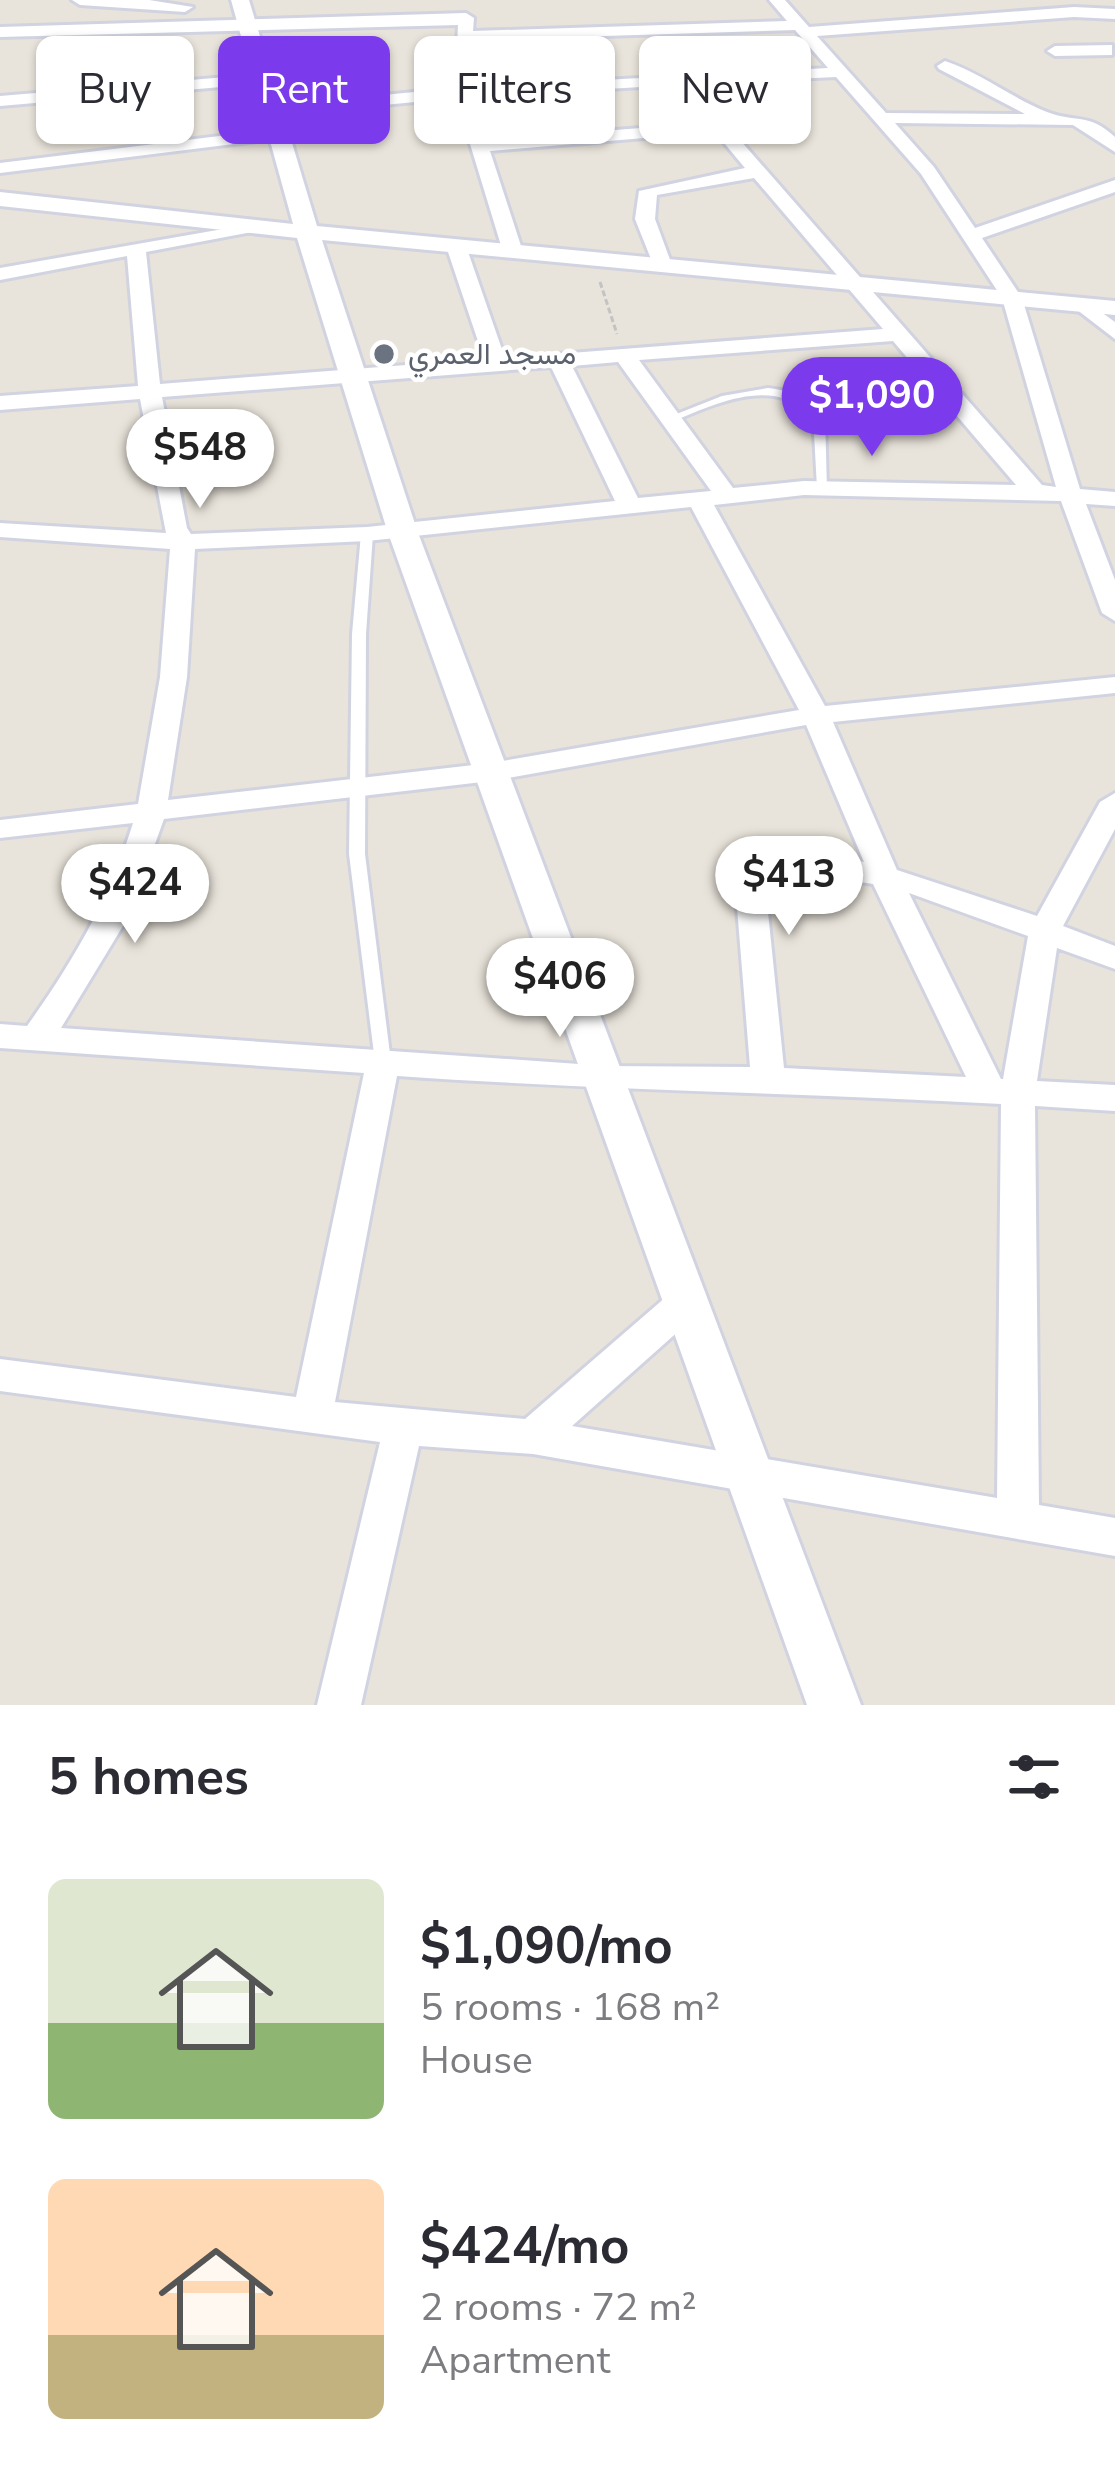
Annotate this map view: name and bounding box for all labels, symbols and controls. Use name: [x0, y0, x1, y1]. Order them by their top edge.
chip: Buy: [36, 36, 194, 144]
chip: Rent: [218, 36, 390, 144]
chip: Filters: [414, 36, 615, 144]
chip: New: [639, 36, 811, 144]
place label: مسجد العمري: [408, 334, 576, 378]
marker: مسجد العمري: [371, 341, 397, 367]
pin: $1,090: [774, 357, 970, 459]
text: $1,090: [809, 369, 935, 422]
pin: $548: [129, 409, 271, 511]
text: $548: [153, 421, 247, 474]
pin: $413: [718, 836, 860, 938]
pin: $424: [64, 844, 206, 946]
text: $413: [742, 848, 836, 901]
text: $424: [88, 856, 182, 909]
pin: $406: [489, 938, 631, 1040]
text: $406: [513, 950, 607, 1003]
text: 5 homes: [48, 1742, 249, 1812]
icon: filters: [1001, 1744, 1067, 1810]
text: $1,090/mo: [420, 1911, 673, 1981]
icon: home: [144, 1927, 288, 2071]
text: 5 rooms · 168 m²: [420, 1981, 720, 2034]
text: House: [420, 2034, 533, 2087]
text: $424/mo: [420, 2211, 629, 2281]
icon: home: [144, 2227, 288, 2371]
text: 2 rooms · 72 m²: [420, 2281, 697, 2334]
text: Apartment: [420, 2334, 610, 2387]

